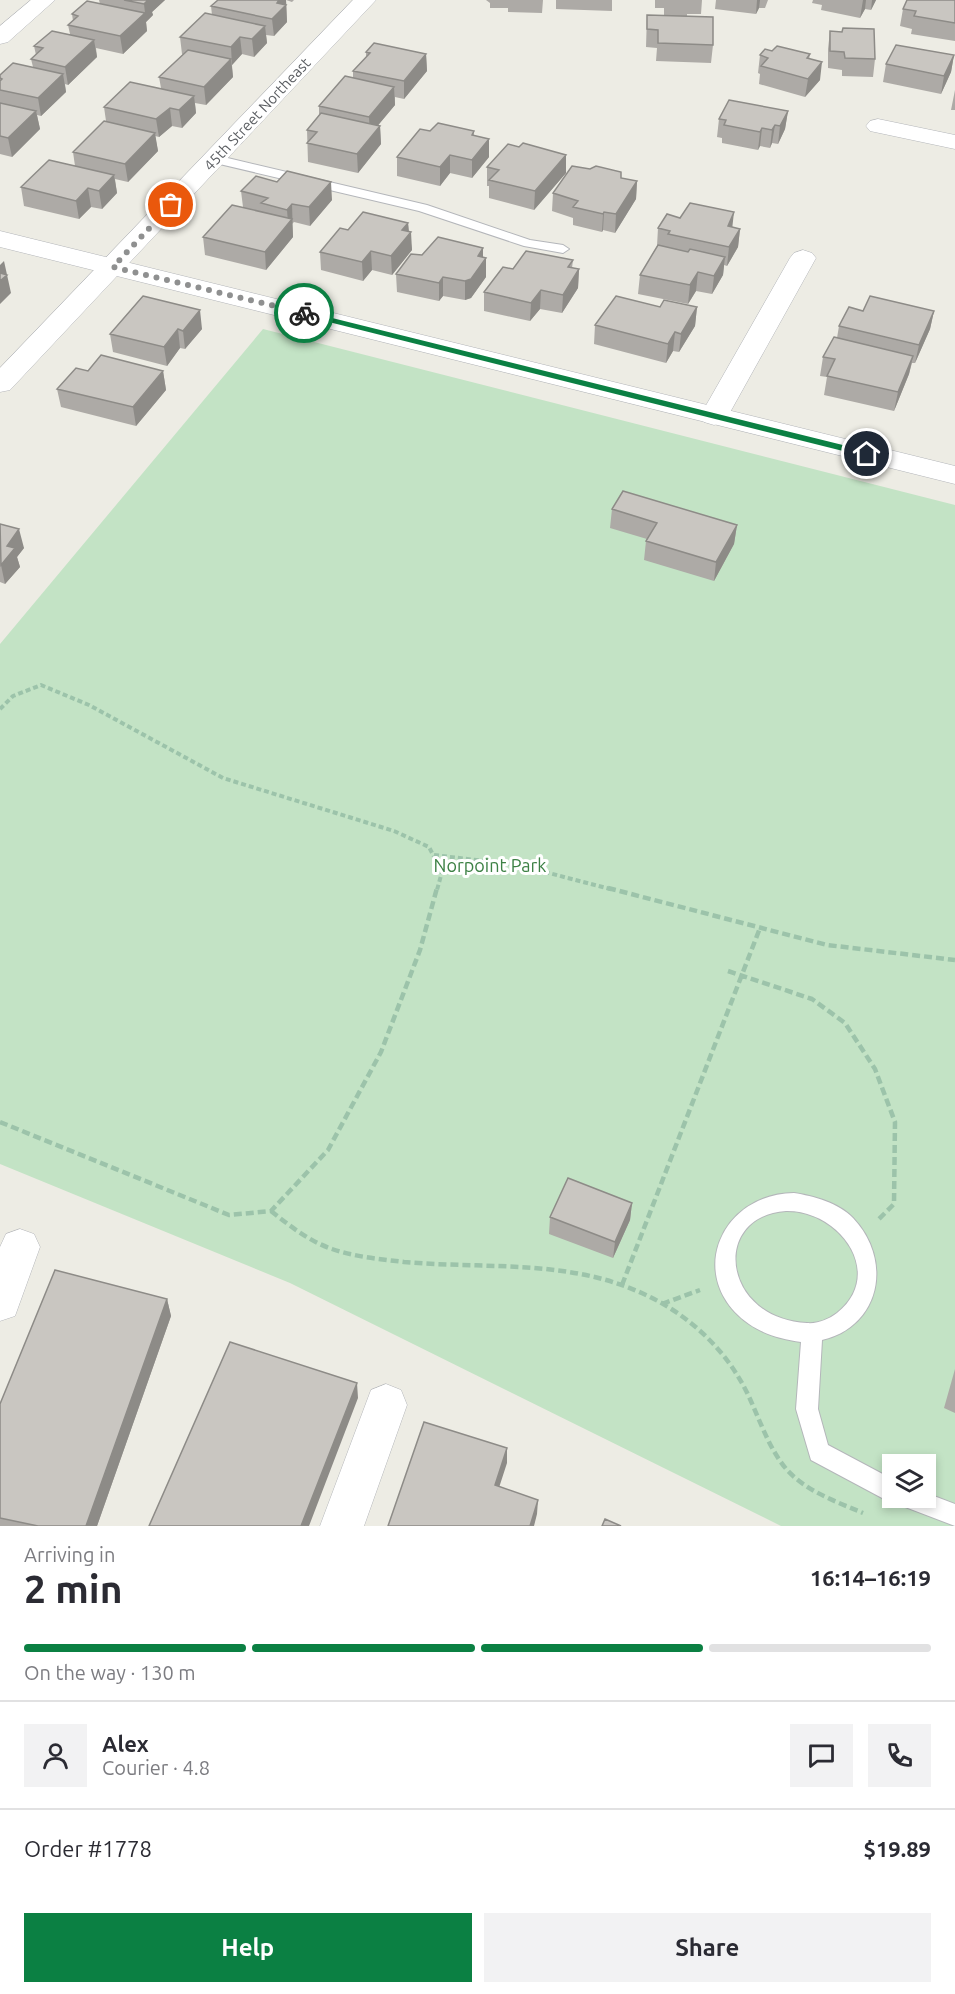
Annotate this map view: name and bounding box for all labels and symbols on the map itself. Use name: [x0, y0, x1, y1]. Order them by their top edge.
street label: 45th Street Northeast: [200, 54, 314, 174]
pin: [145, 179, 196, 230]
courier: [274, 283, 334, 343]
pin: [841, 428, 892, 479]
park label: Norpoint Park: [434, 855, 546, 875]

